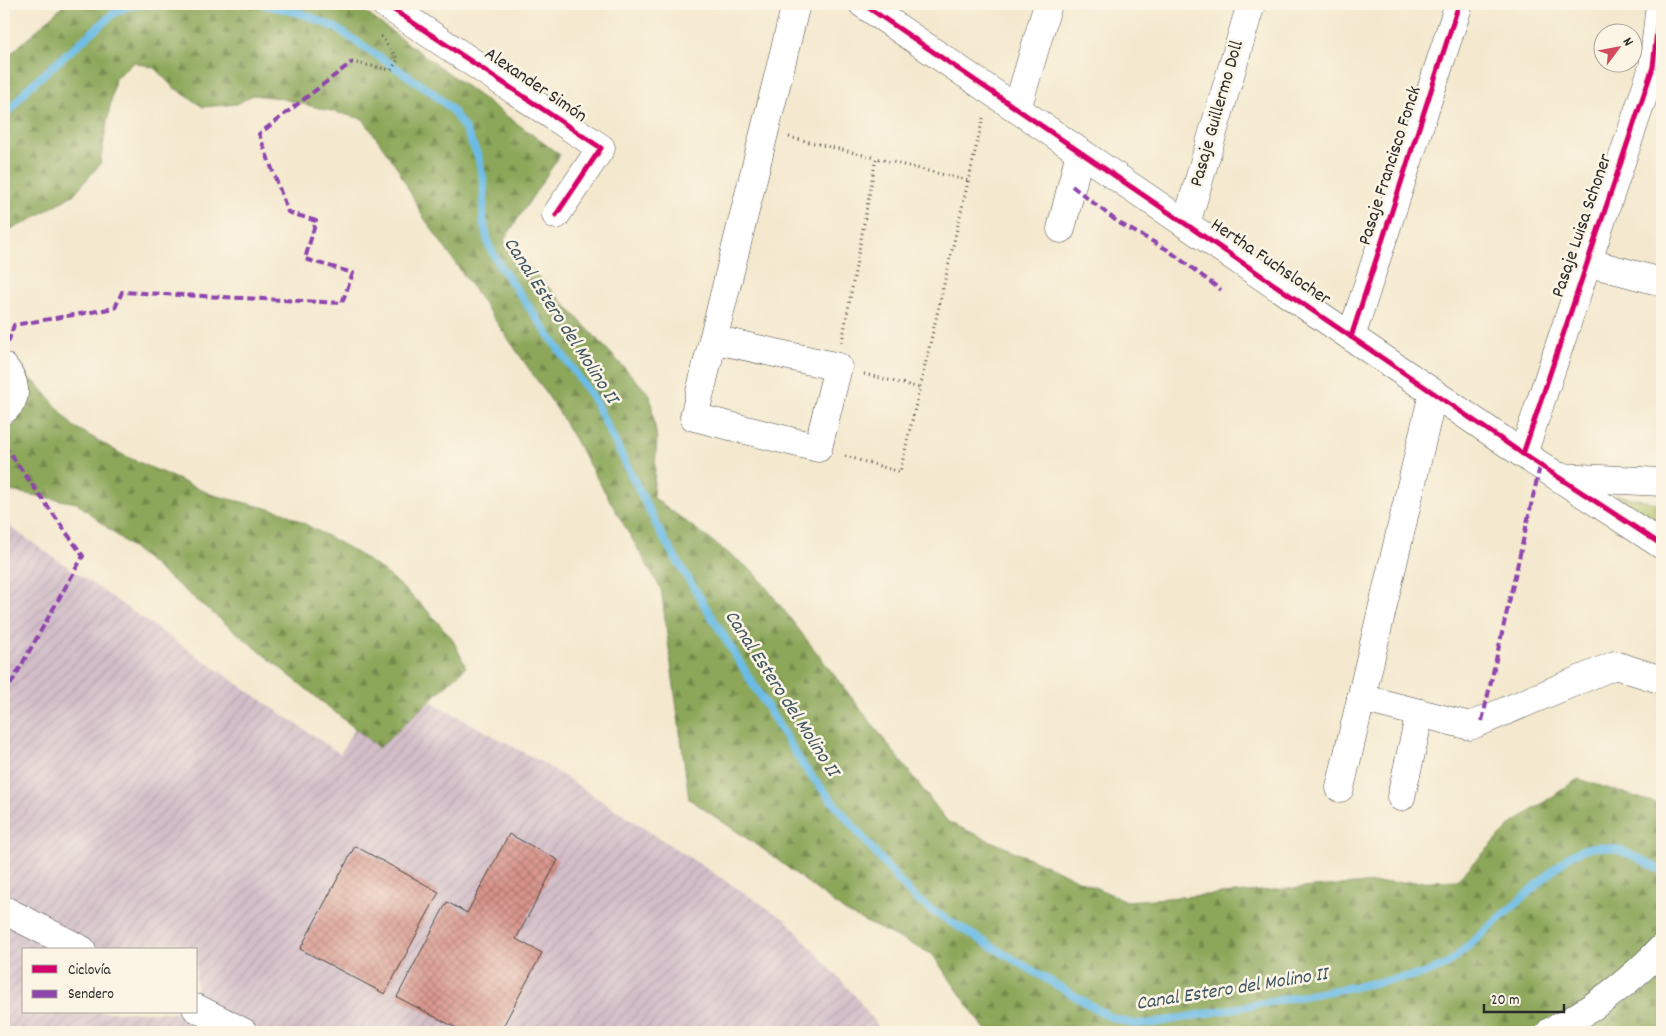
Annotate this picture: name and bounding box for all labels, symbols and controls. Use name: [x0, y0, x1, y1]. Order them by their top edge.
north arrow: [1594, 22, 1644, 72]
text: N: [1617, 34, 1638, 50]
street label: Pasaje Guillermo Doll: [1184, 37, 1252, 190]
street label: Alexander Simón: [478, 42, 592, 130]
street label: Pasaje Francisco Fonck: [1353, 83, 1430, 249]
street label: Pasaje Luisa Schoner: [1546, 151, 1620, 301]
street label: Hertha Fuchslocher: [1204, 213, 1336, 313]
water label: Canal Estero del Molino II: [496, 232, 626, 412]
water label: Canal Estero del Molino II: [717, 605, 847, 785]
legend: [22, 948, 198, 1014]
text: Ciclovía: [68, 960, 111, 982]
water label: Canal Estero del Molino II: [1134, 961, 1333, 1019]
scale bar: [1484, 981, 1564, 1013]
text: Sendero: [68, 984, 114, 1006]
text: 20 m: [1491, 990, 1519, 1012]

